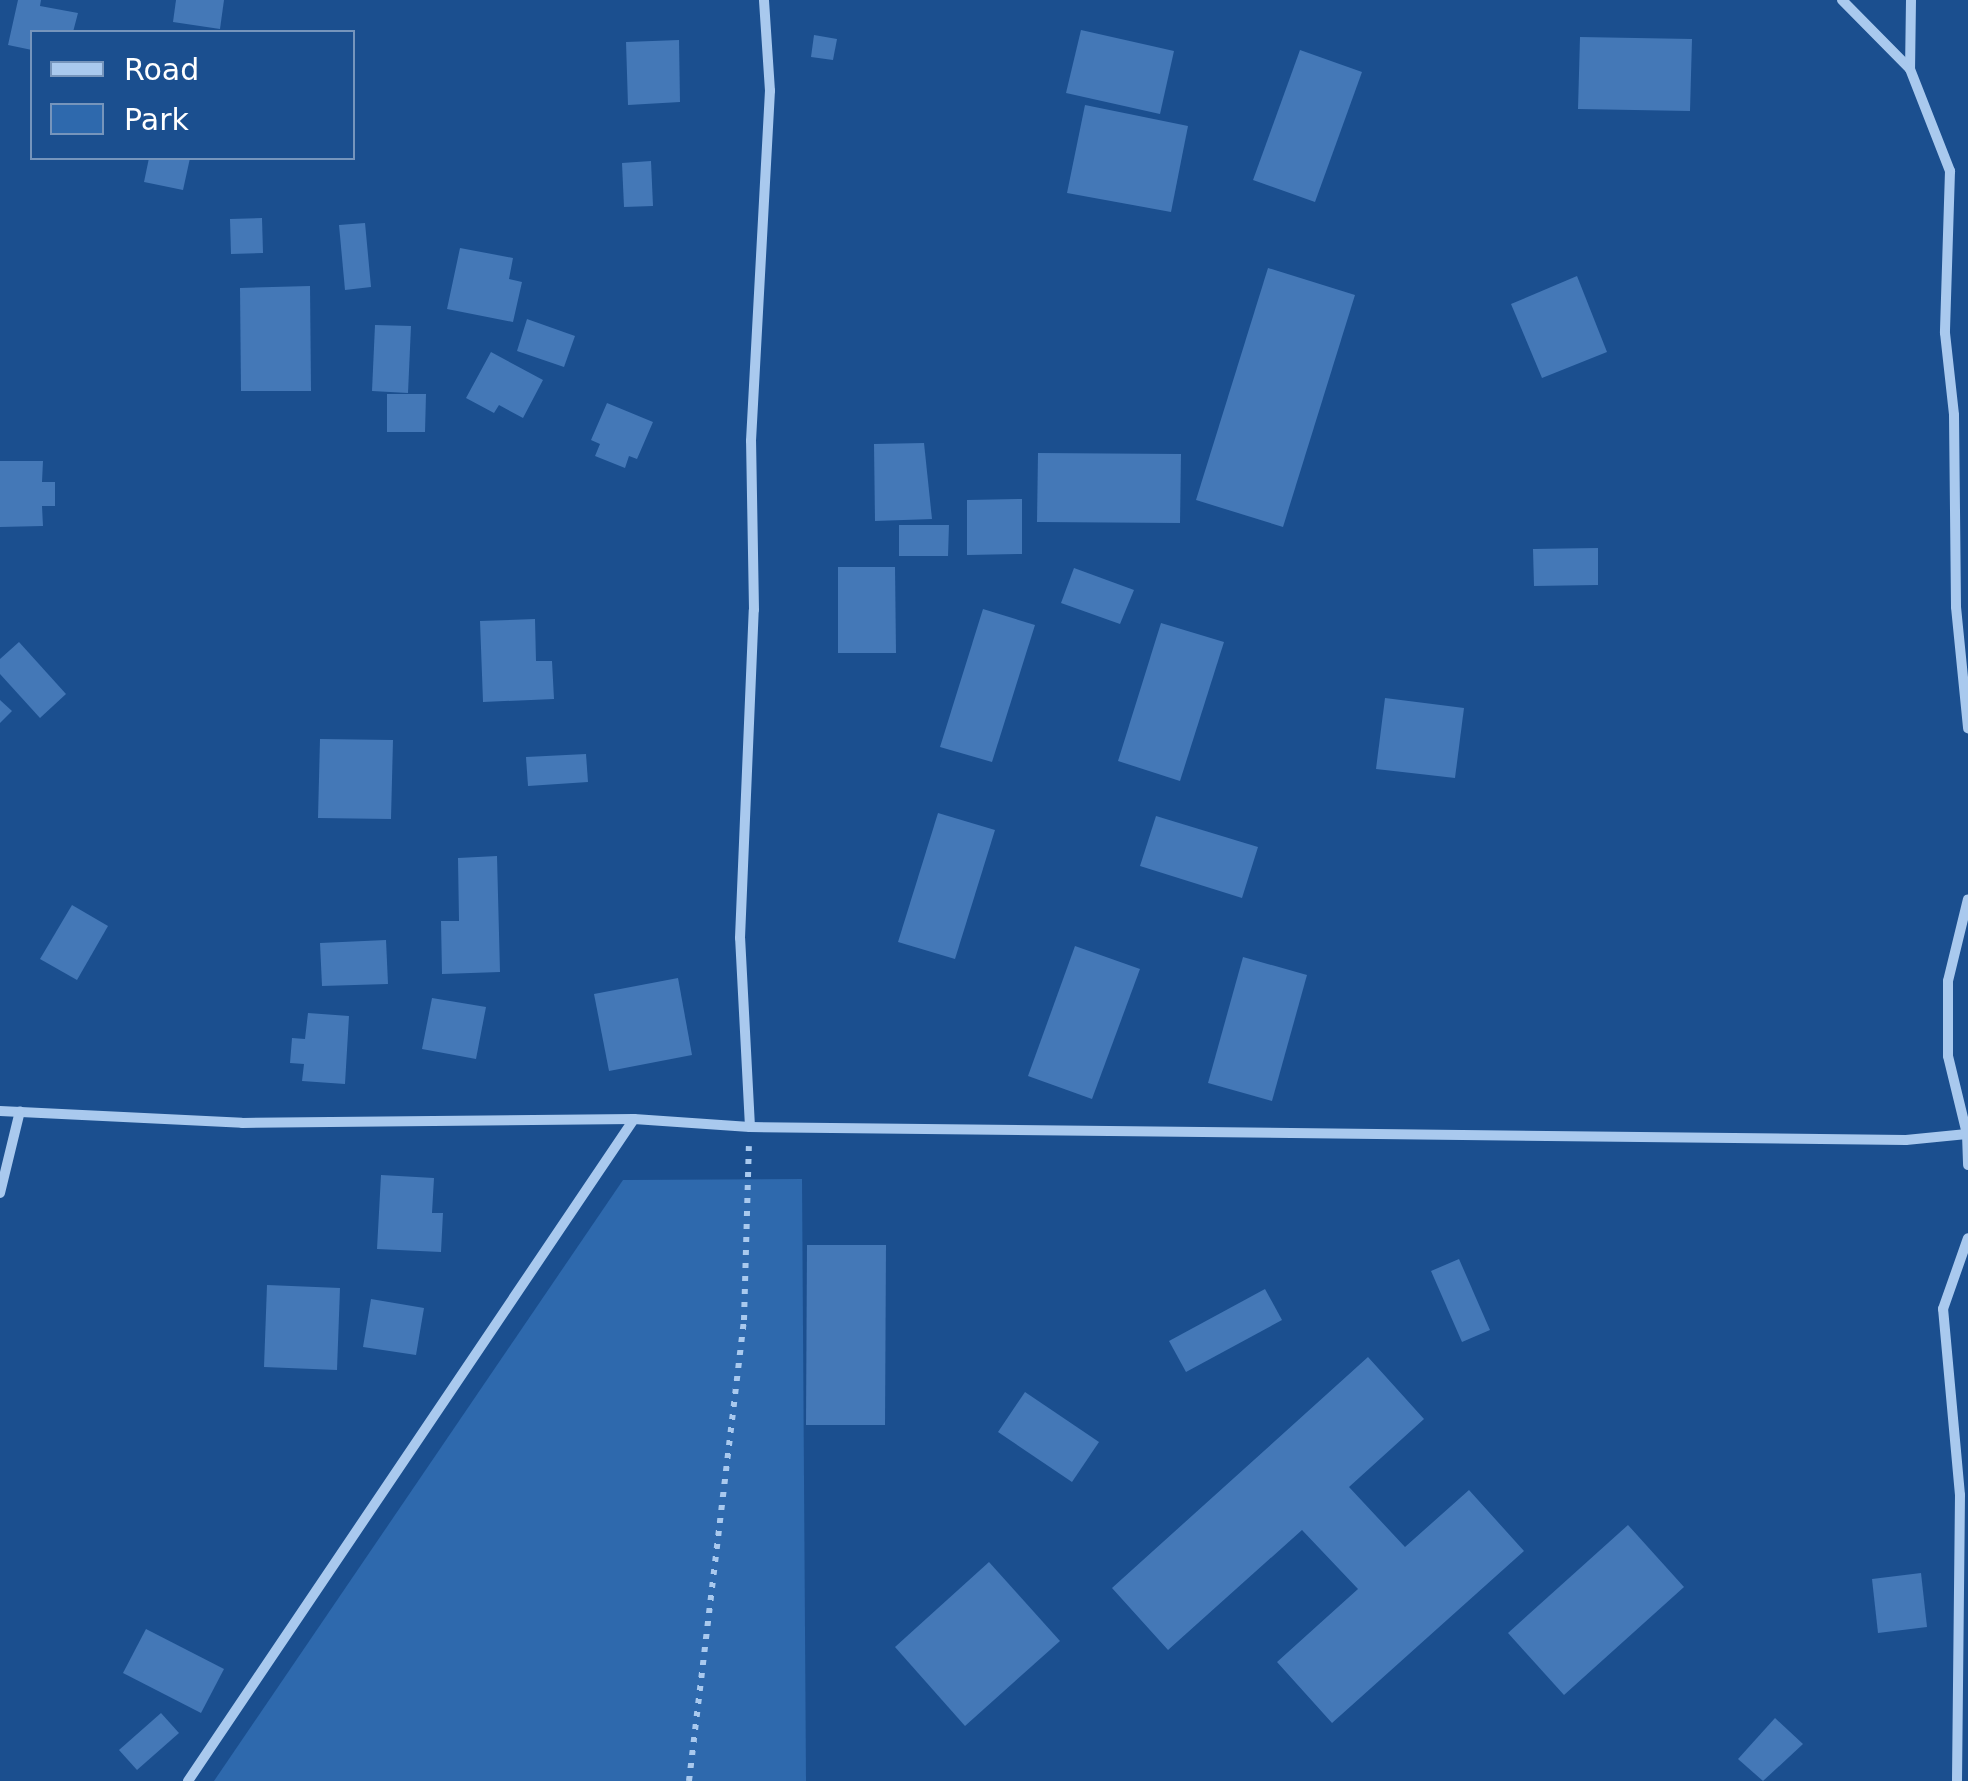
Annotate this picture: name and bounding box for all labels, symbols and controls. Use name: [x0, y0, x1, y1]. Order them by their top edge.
legend: [30, 30, 355, 160]
text: Road: [124, 52, 199, 87]
text: Park: [124, 102, 189, 137]

